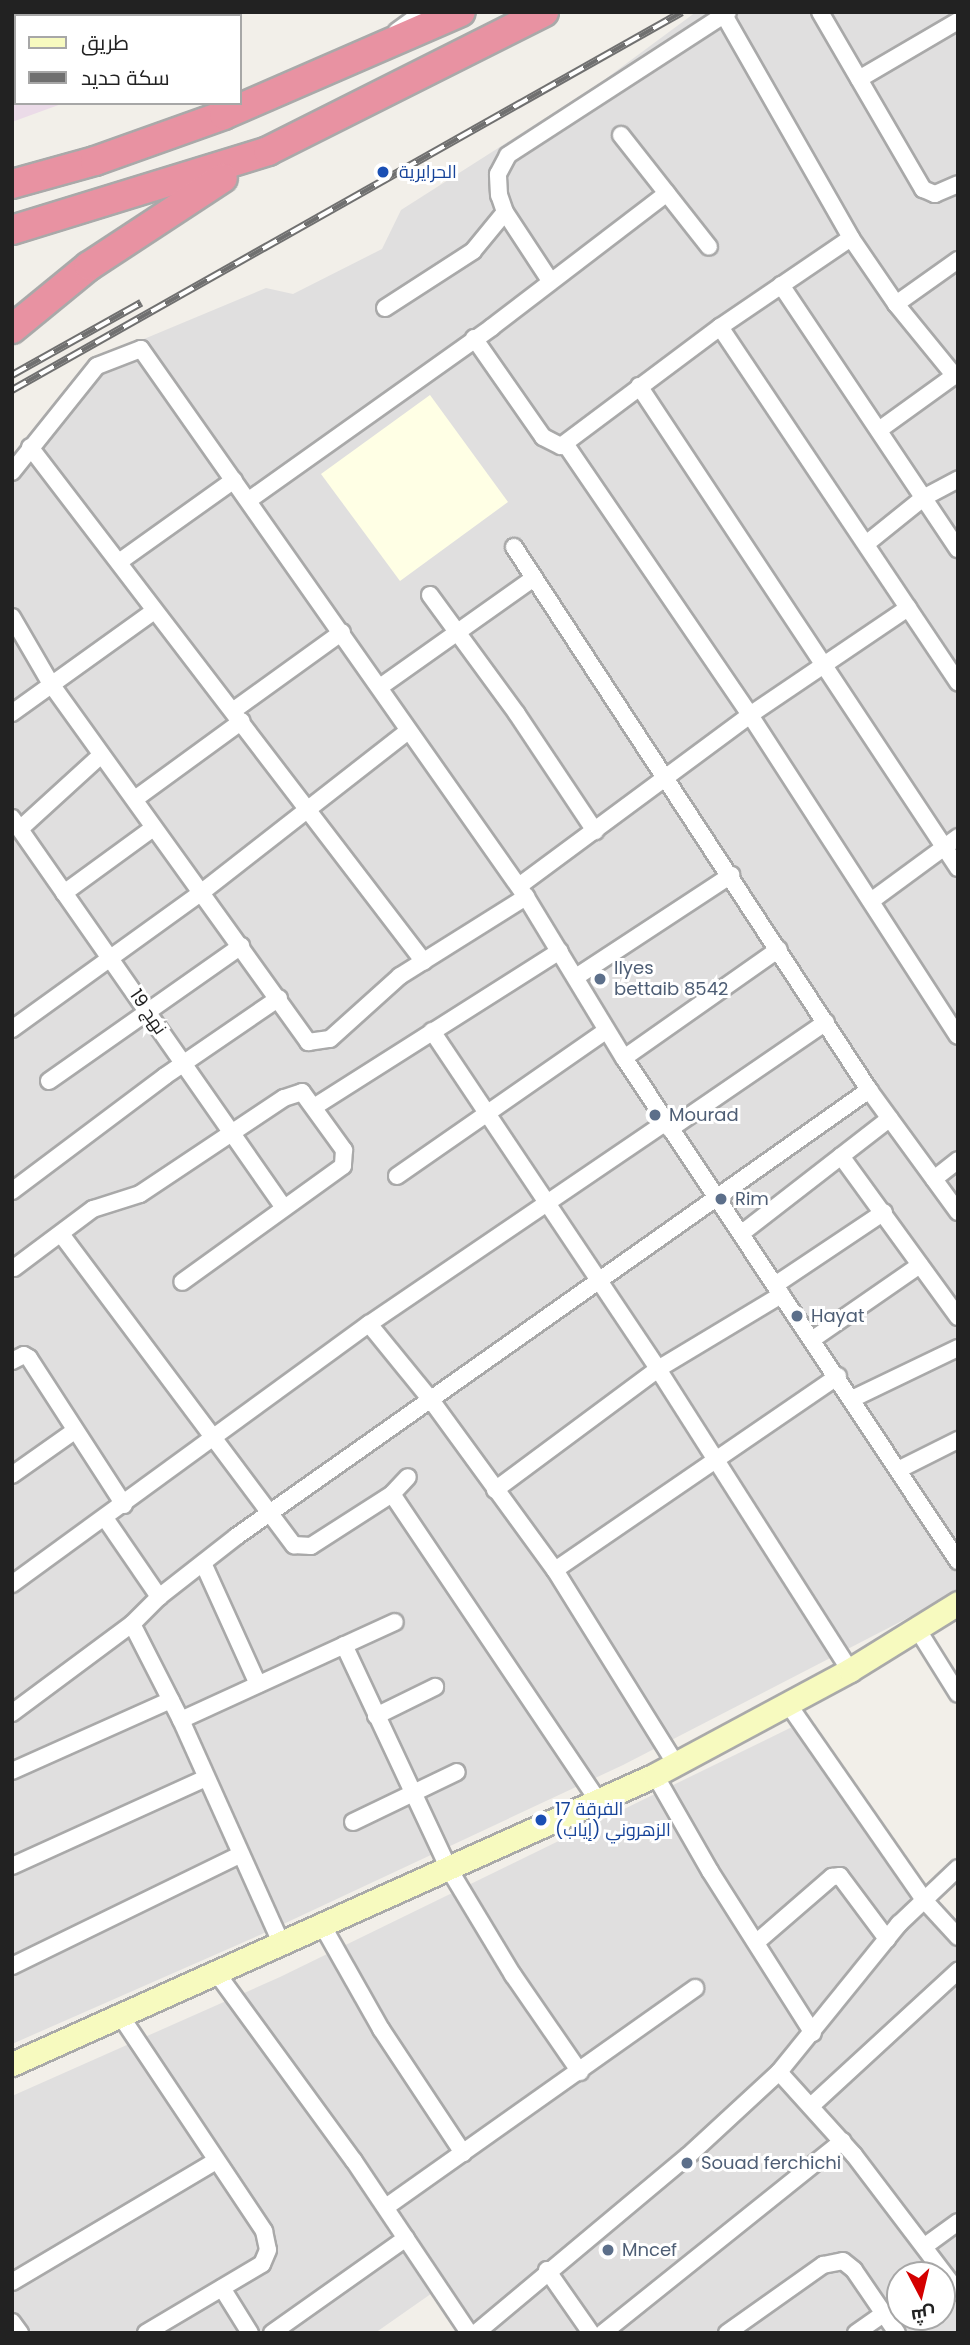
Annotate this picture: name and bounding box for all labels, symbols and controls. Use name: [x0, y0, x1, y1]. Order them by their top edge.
legend: [14, 14, 242, 105]
text: طريق: [81, 28, 129, 57]
text: سكة حديد: [81, 63, 170, 92]
place label: الحرايرية: [399, 161, 457, 183]
marker: الحرايرية: [373, 162, 393, 182]
place label: Ilyes bettaib 8542: [614, 958, 728, 1000]
marker: Ilyes bettaib 8542: [592, 971, 608, 987]
street label: نهج 19: [125, 985, 171, 1039]
place label: Mourad: [669, 1104, 739, 1126]
marker: Mourad: [647, 1107, 663, 1123]
place label: Rim: [735, 1188, 769, 1210]
marker: Rim: [713, 1191, 729, 1207]
place label: Hayat: [811, 1305, 864, 1327]
marker: Hayat: [789, 1308, 805, 1324]
place label: الفرقة 17 الزهروني (إياب): [555, 1799, 671, 1842]
marker: الفرقة 17 الزهروني (إياب): [533, 1812, 549, 1828]
place label: Souad ferchichi: [701, 2152, 841, 2174]
marker: Souad ferchichi: [679, 2155, 695, 2171]
place label: Mncef: [622, 2239, 677, 2261]
marker: Mncef: [600, 2242, 616, 2258]
north arrow: [886, 2261, 956, 2331]
text: ش: [910, 2300, 937, 2330]

